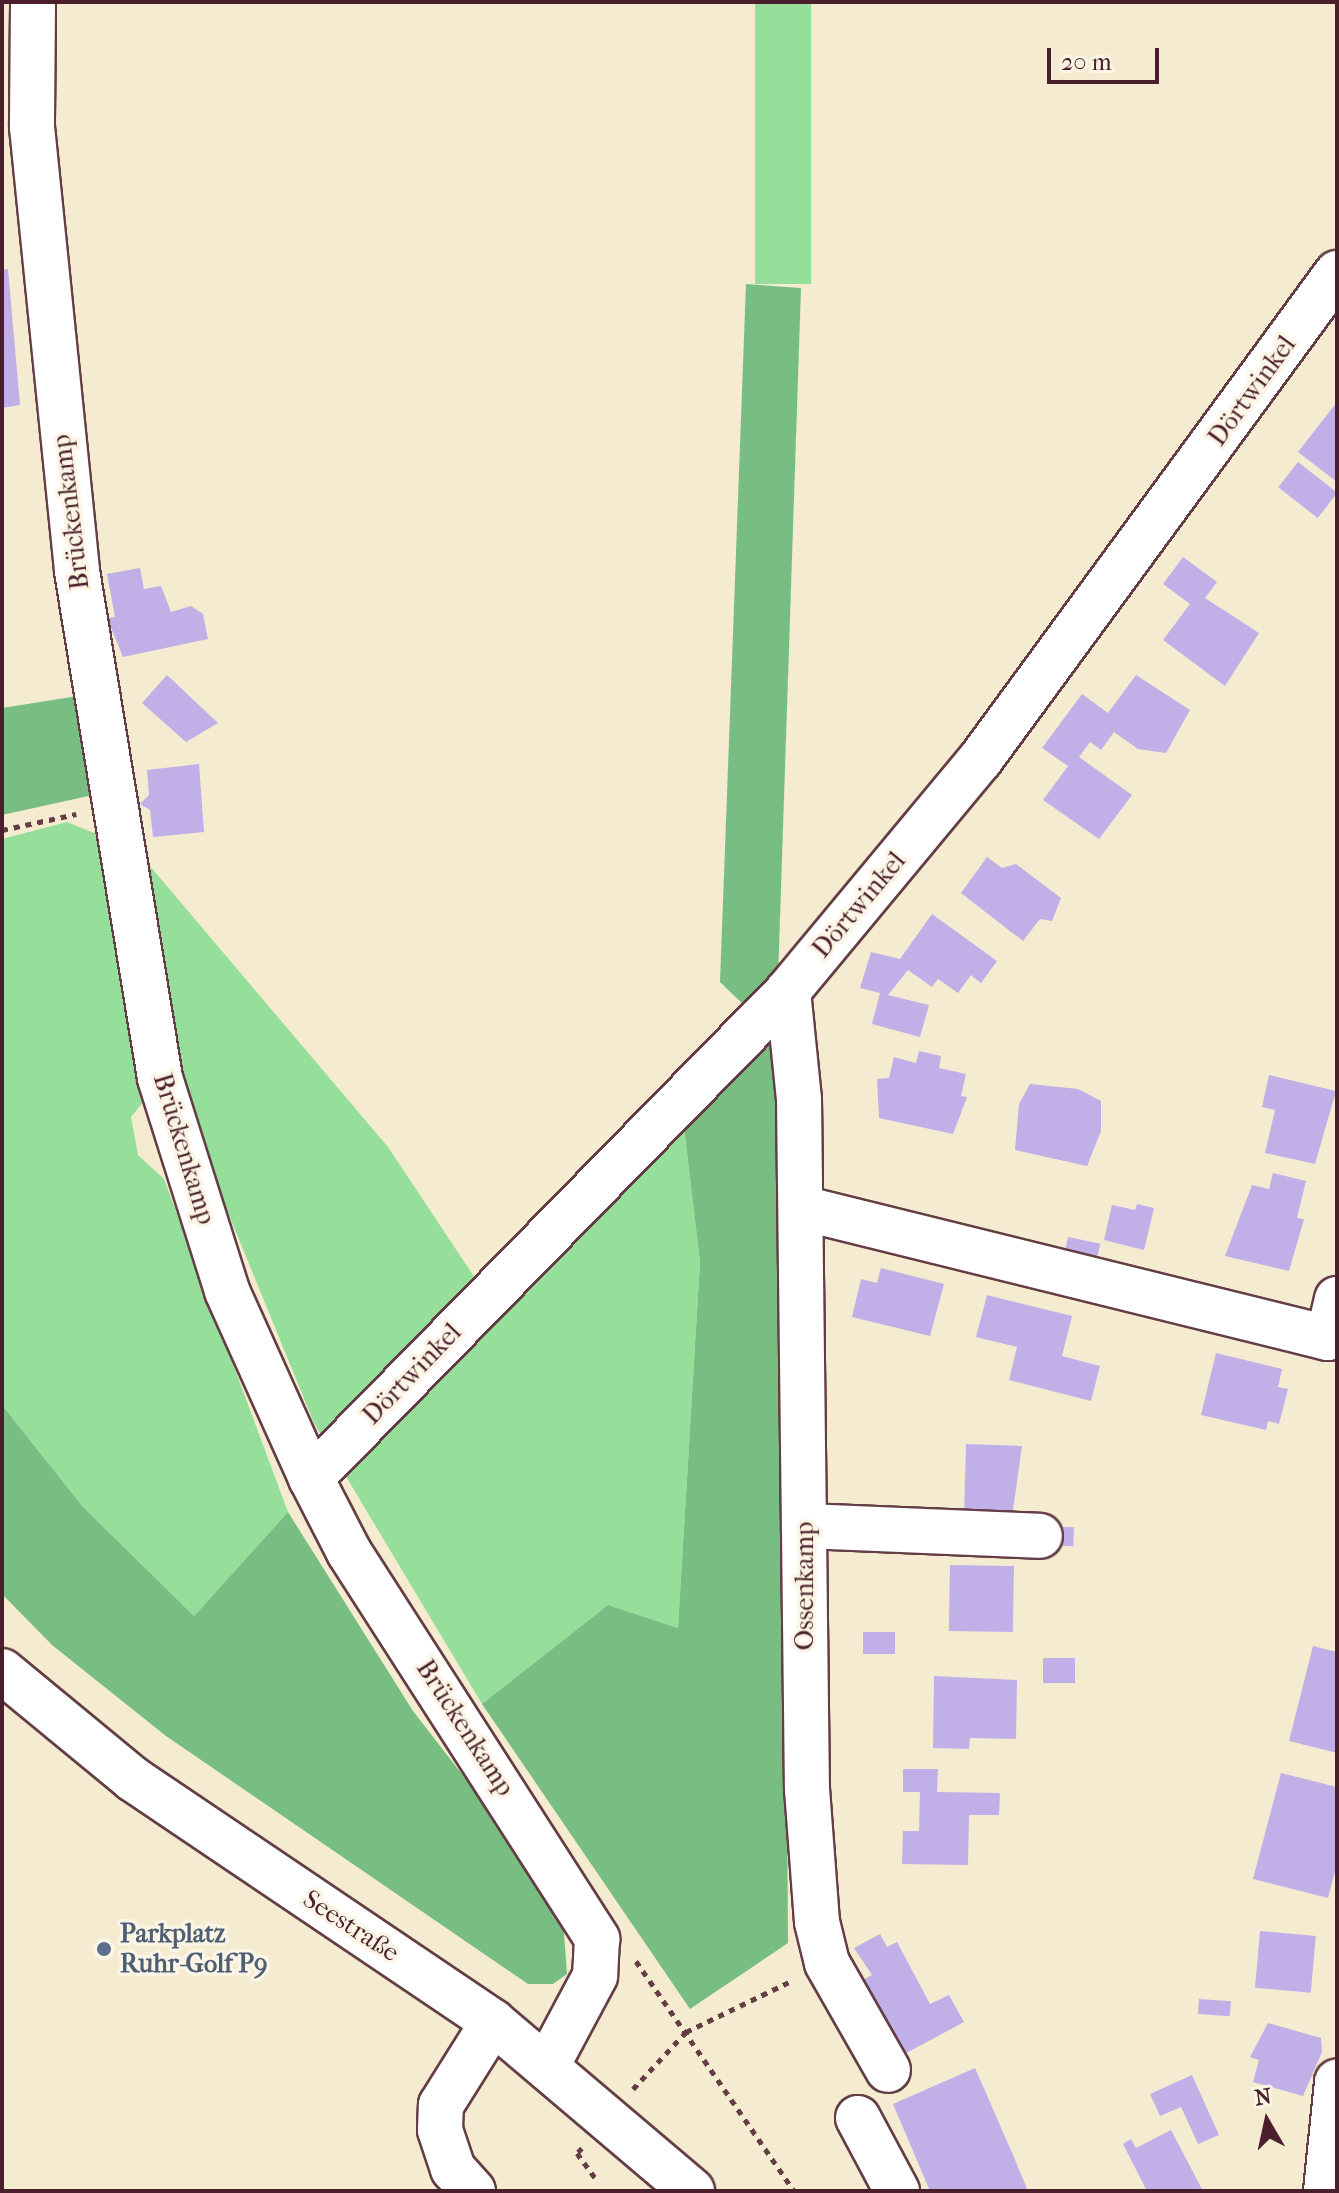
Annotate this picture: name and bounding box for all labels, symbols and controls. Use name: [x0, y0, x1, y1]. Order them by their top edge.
scale bar: [1051, 32, 1163, 82]
text: 20 m: [1061, 48, 1112, 76]
street label: Dörtwinkel: [1202, 330, 1302, 452]
street label: Brückenkamp: [46, 433, 96, 591]
street label: Dörtwinkel: [806, 846, 912, 964]
street label: Brückenkamp: [146, 1070, 222, 1228]
street label: Dörtwinkel: [356, 1317, 468, 1431]
street label: Ossenkamp: [789, 1522, 821, 1650]
street label: Brückenkamp: [409, 1654, 521, 1802]
street label: Seestraße: [297, 1883, 405, 1969]
place label: Parkplatz Ruhr-Golf P9: [120, 1918, 268, 1980]
marker: Parkplatz Ruhr-Golf P9: [95, 1940, 113, 1958]
north arrow: [1227, 2081, 1307, 2161]
text: N: [1253, 2083, 1274, 2111]

